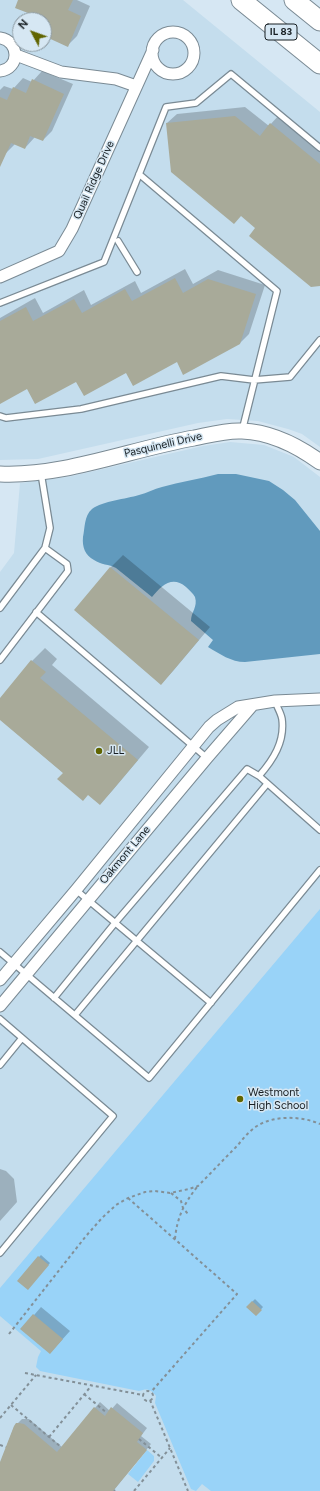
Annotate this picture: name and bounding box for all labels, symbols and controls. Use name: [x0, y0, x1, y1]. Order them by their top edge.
north arrow: [12, 12, 52, 52]
text: N: [16, 17, 31, 32]
road number: IL 83: [265, 24, 297, 40]
street label: Quail Ridge Drive: [71, 139, 117, 221]
street label: Pasquinelli Drive: [123, 430, 203, 460]
place label: JLL: [107, 744, 124, 758]
marker: JLL: [94, 746, 104, 756]
street label: Oakmont Lane: [97, 823, 153, 887]
place label: Westmont High School: [248, 1086, 308, 1112]
marker: Westmont High School: [235, 1094, 245, 1104]

